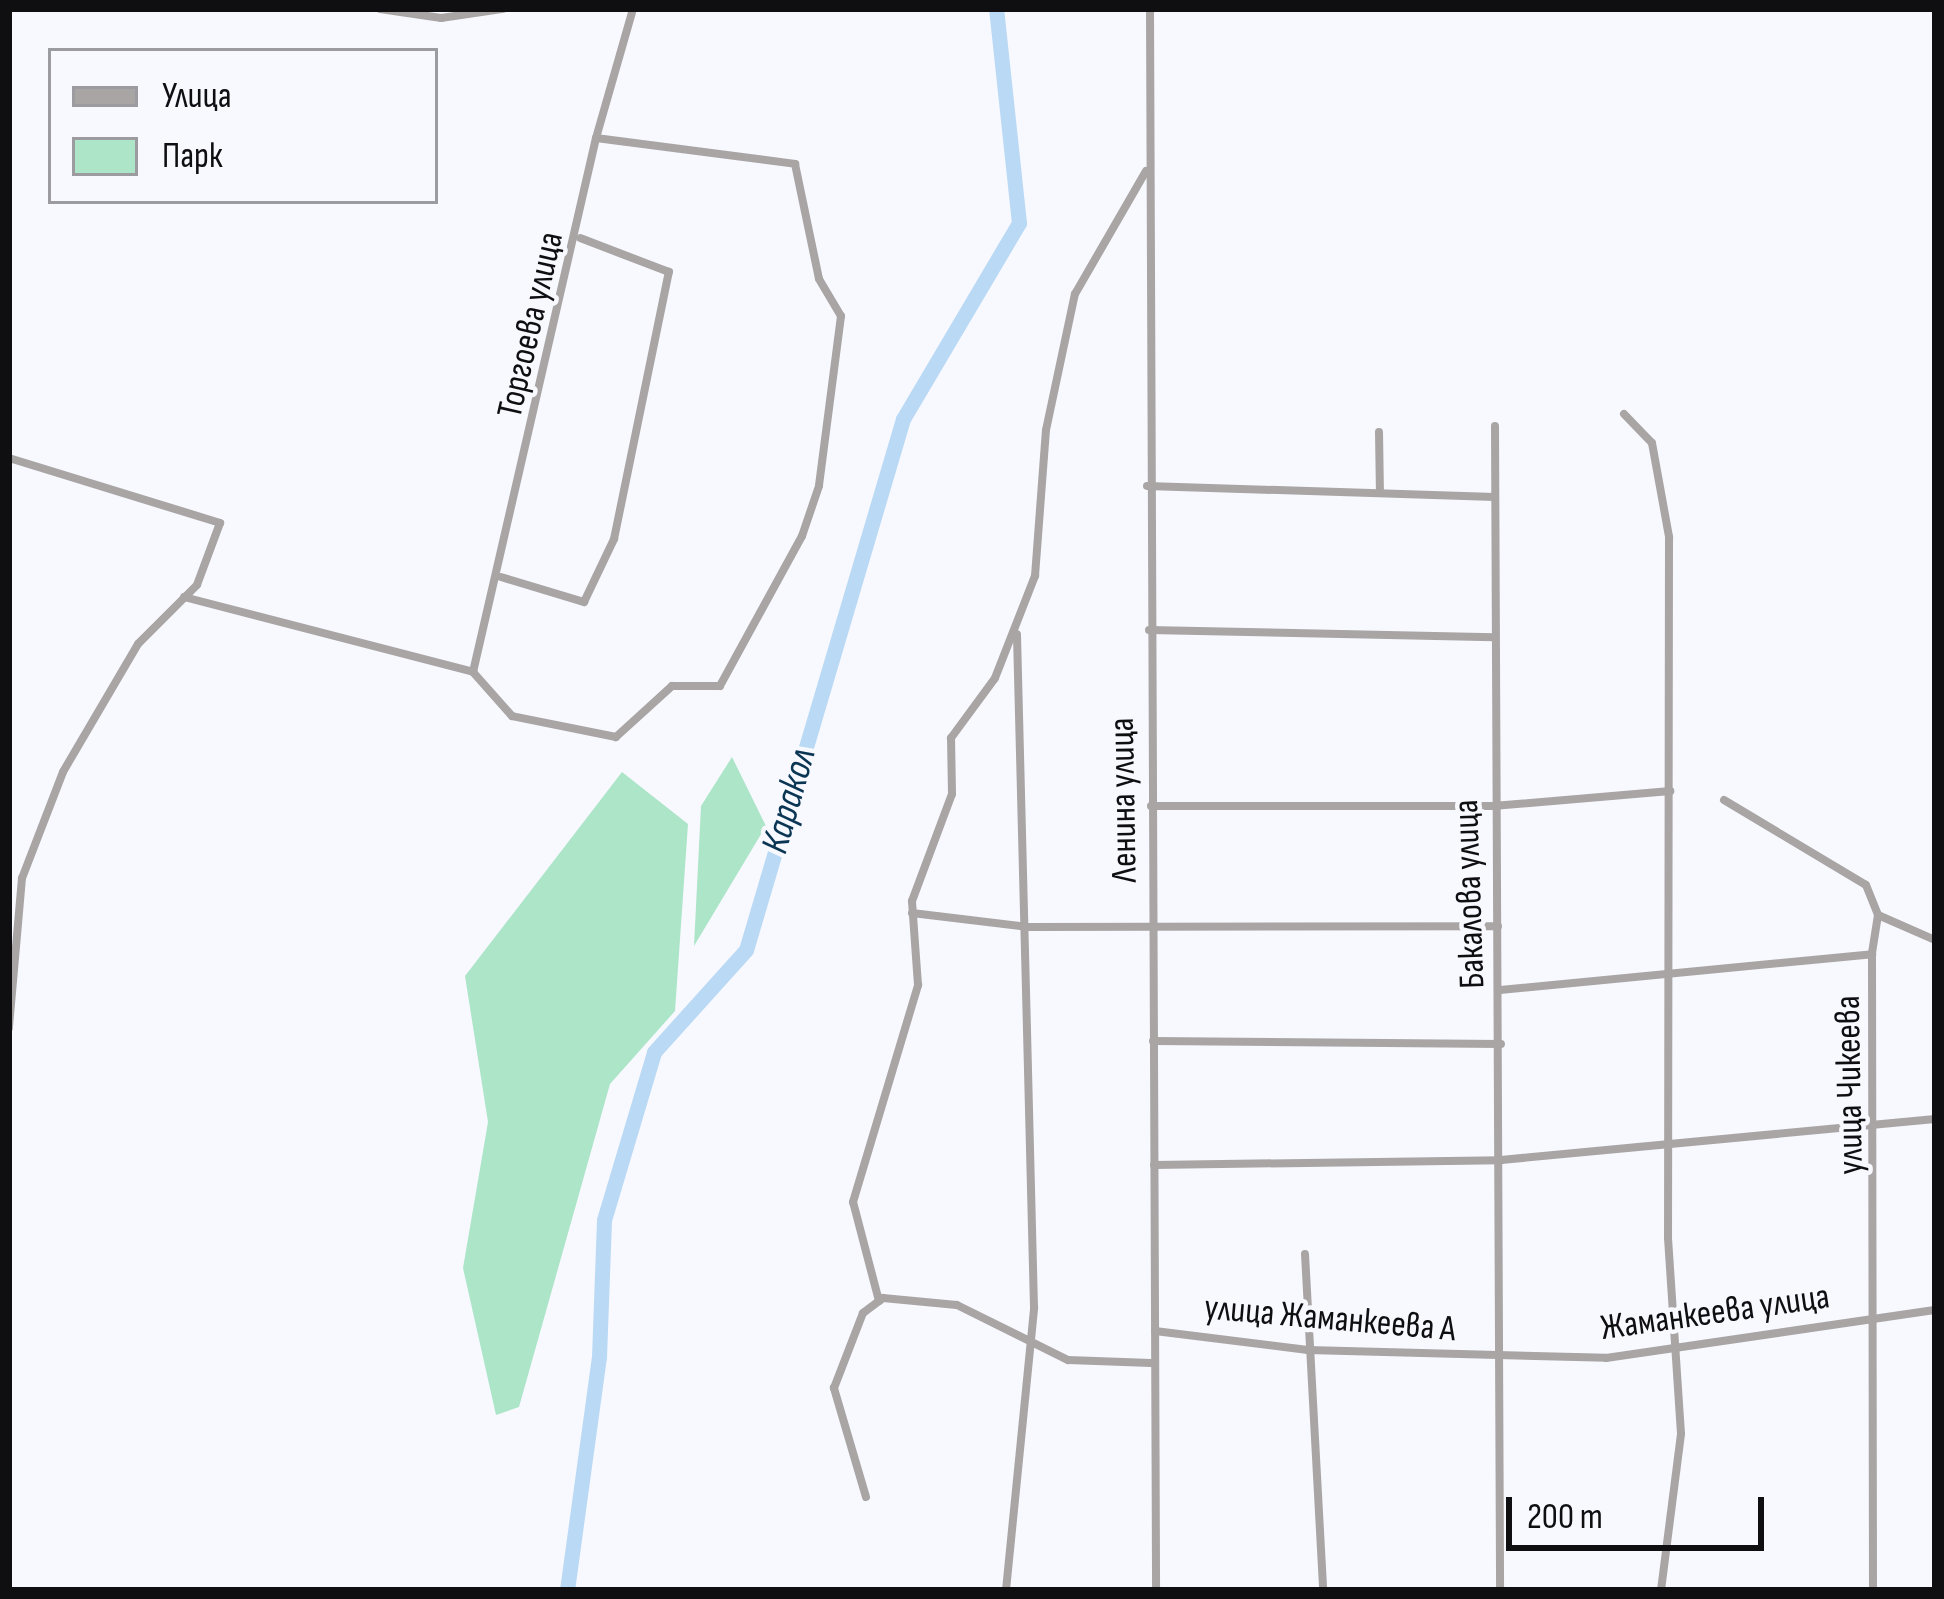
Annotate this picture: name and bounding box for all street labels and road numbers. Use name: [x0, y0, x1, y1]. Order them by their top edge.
street label: Торгоева улица: [489, 228, 573, 422]
street label: Ленина улица: [1101, 717, 1147, 883]
street label: Бакалова улица: [1445, 799, 1495, 989]
street label: улица Чикеева: [1827, 995, 1873, 1175]
street label: Жаманкеева улица: [1598, 1276, 1832, 1350]
street label: улица Жаманкеева А: [1203, 1287, 1457, 1351]

